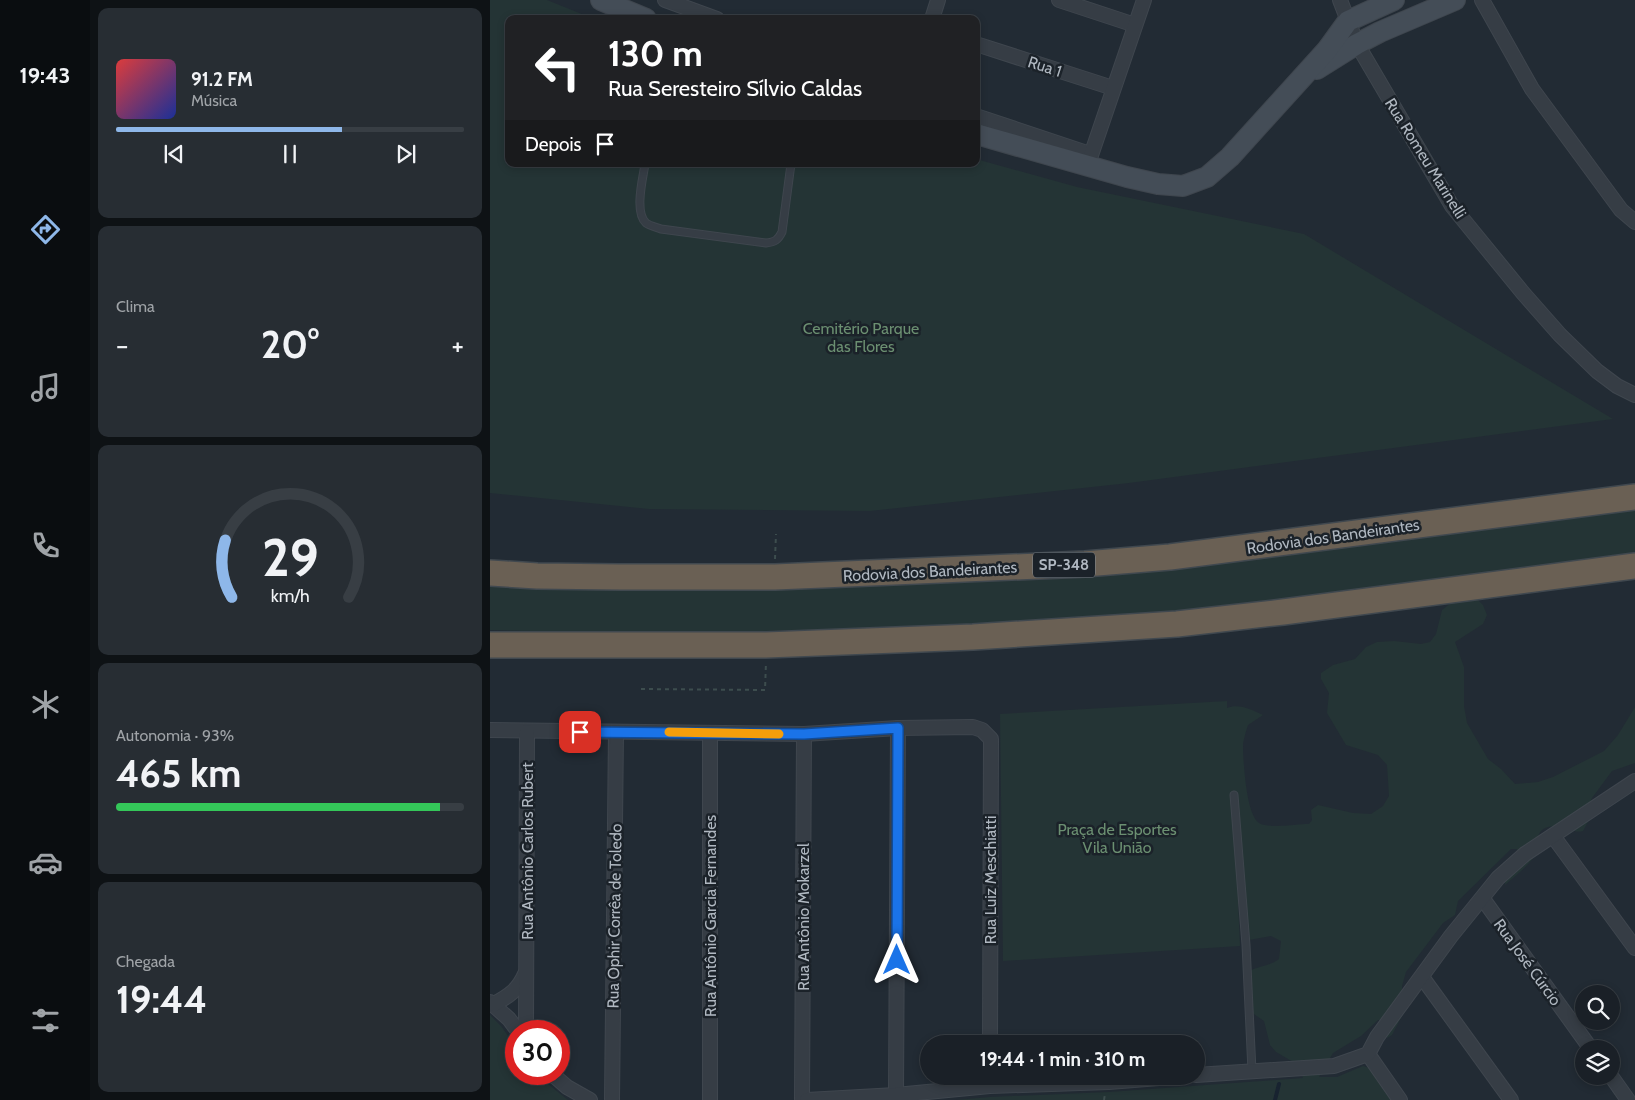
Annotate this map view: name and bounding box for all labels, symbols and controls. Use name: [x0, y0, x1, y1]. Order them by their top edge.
text: 130 m: [608, 32, 703, 75]
icon: left: [525, 35, 590, 100]
street label: Rua 1: [1026, 52, 1064, 81]
text: 19:43: [20, 62, 70, 89]
text: 91.2 FM: [191, 68, 253, 91]
text: Rua Seresteiro Sílvio Caldas: [608, 75, 862, 102]
text: Música: [191, 91, 237, 110]
street label: Rua Romeu Marinelli: [1381, 94, 1470, 222]
icon: arrive: [591, 130, 619, 158]
text: Depois: [525, 133, 581, 156]
icon: previous: [160, 140, 188, 168]
icon: pause: [276, 140, 304, 168]
icon: next: [392, 140, 420, 168]
icon: directions: [28, 212, 63, 247]
text: Clima: [116, 297, 155, 316]
park label: Cemitério Parque das Flores: [803, 319, 919, 356]
text: 20°: [261, 321, 319, 368]
text: −: [116, 328, 128, 362]
text: +: [452, 328, 464, 362]
icon: music: [28, 370, 63, 405]
street label: Rodovia dos Bandeirantes: [1245, 515, 1421, 558]
text: 29: [262, 526, 318, 589]
icon: phone: [28, 528, 63, 563]
road number: SP-348: [1033, 552, 1095, 578]
street label: Rodovia dos Bandeirantes: [842, 557, 1018, 586]
text: km/h: [270, 585, 310, 606]
icon: climate: [28, 687, 63, 722]
pin: [559, 711, 601, 753]
icon: arrive: [566, 718, 594, 746]
text: Autonomia · 93%: [116, 726, 234, 745]
text: 465 km: [116, 750, 241, 797]
street label: Rua Antônio Carlos Rubert: [518, 762, 537, 940]
street label: Rua Antônio Garcia Fernandes: [701, 815, 720, 1017]
street label: Rua Luiz Meschiatti: [981, 816, 1000, 944]
park label: Praça de Esportes Vila União: [1057, 820, 1177, 857]
street label: Rua Ophir Corrêa de Toledo: [603, 823, 626, 1009]
street label: Rua Antônio Mokarzel: [794, 843, 813, 991]
icon: car: [28, 845, 63, 880]
street label: Rua José Cúrcio: [1490, 915, 1566, 1009]
position arrow: [870, 933, 922, 985]
text: Chegada: [116, 952, 175, 971]
text: 19:44: [116, 976, 207, 1023]
map controls: [1575, 985, 1620, 1085]
button: search: [1575, 985, 1620, 1030]
icon: filters: [28, 1003, 63, 1038]
speed limit sign: 30: [505, 1020, 570, 1085]
button: layers: [1575, 1040, 1620, 1085]
text: 19:44 · 1 min · 310 m: [980, 1048, 1145, 1071]

